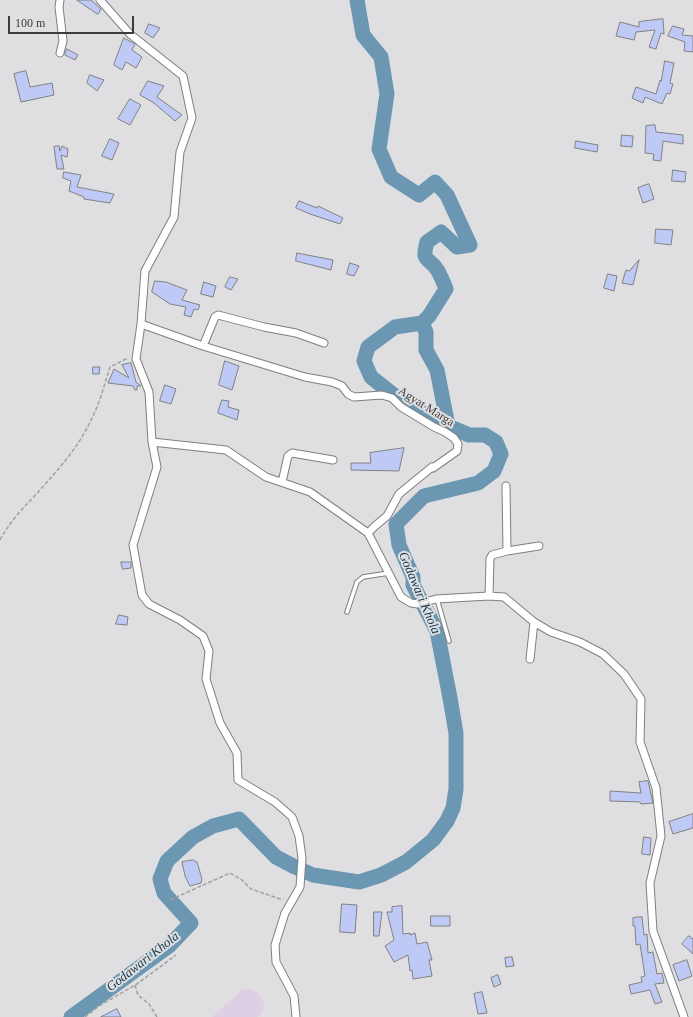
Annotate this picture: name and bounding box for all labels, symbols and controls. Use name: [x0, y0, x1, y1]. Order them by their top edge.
scale bar: [10, 8, 136, 34]
text: 100 m: [15, 16, 45, 30]
street label: Agyat Marga: [395, 384, 457, 430]
water label: Godawari Khola: [395, 550, 443, 636]
water label: Godawari Khola: [104, 929, 182, 995]

